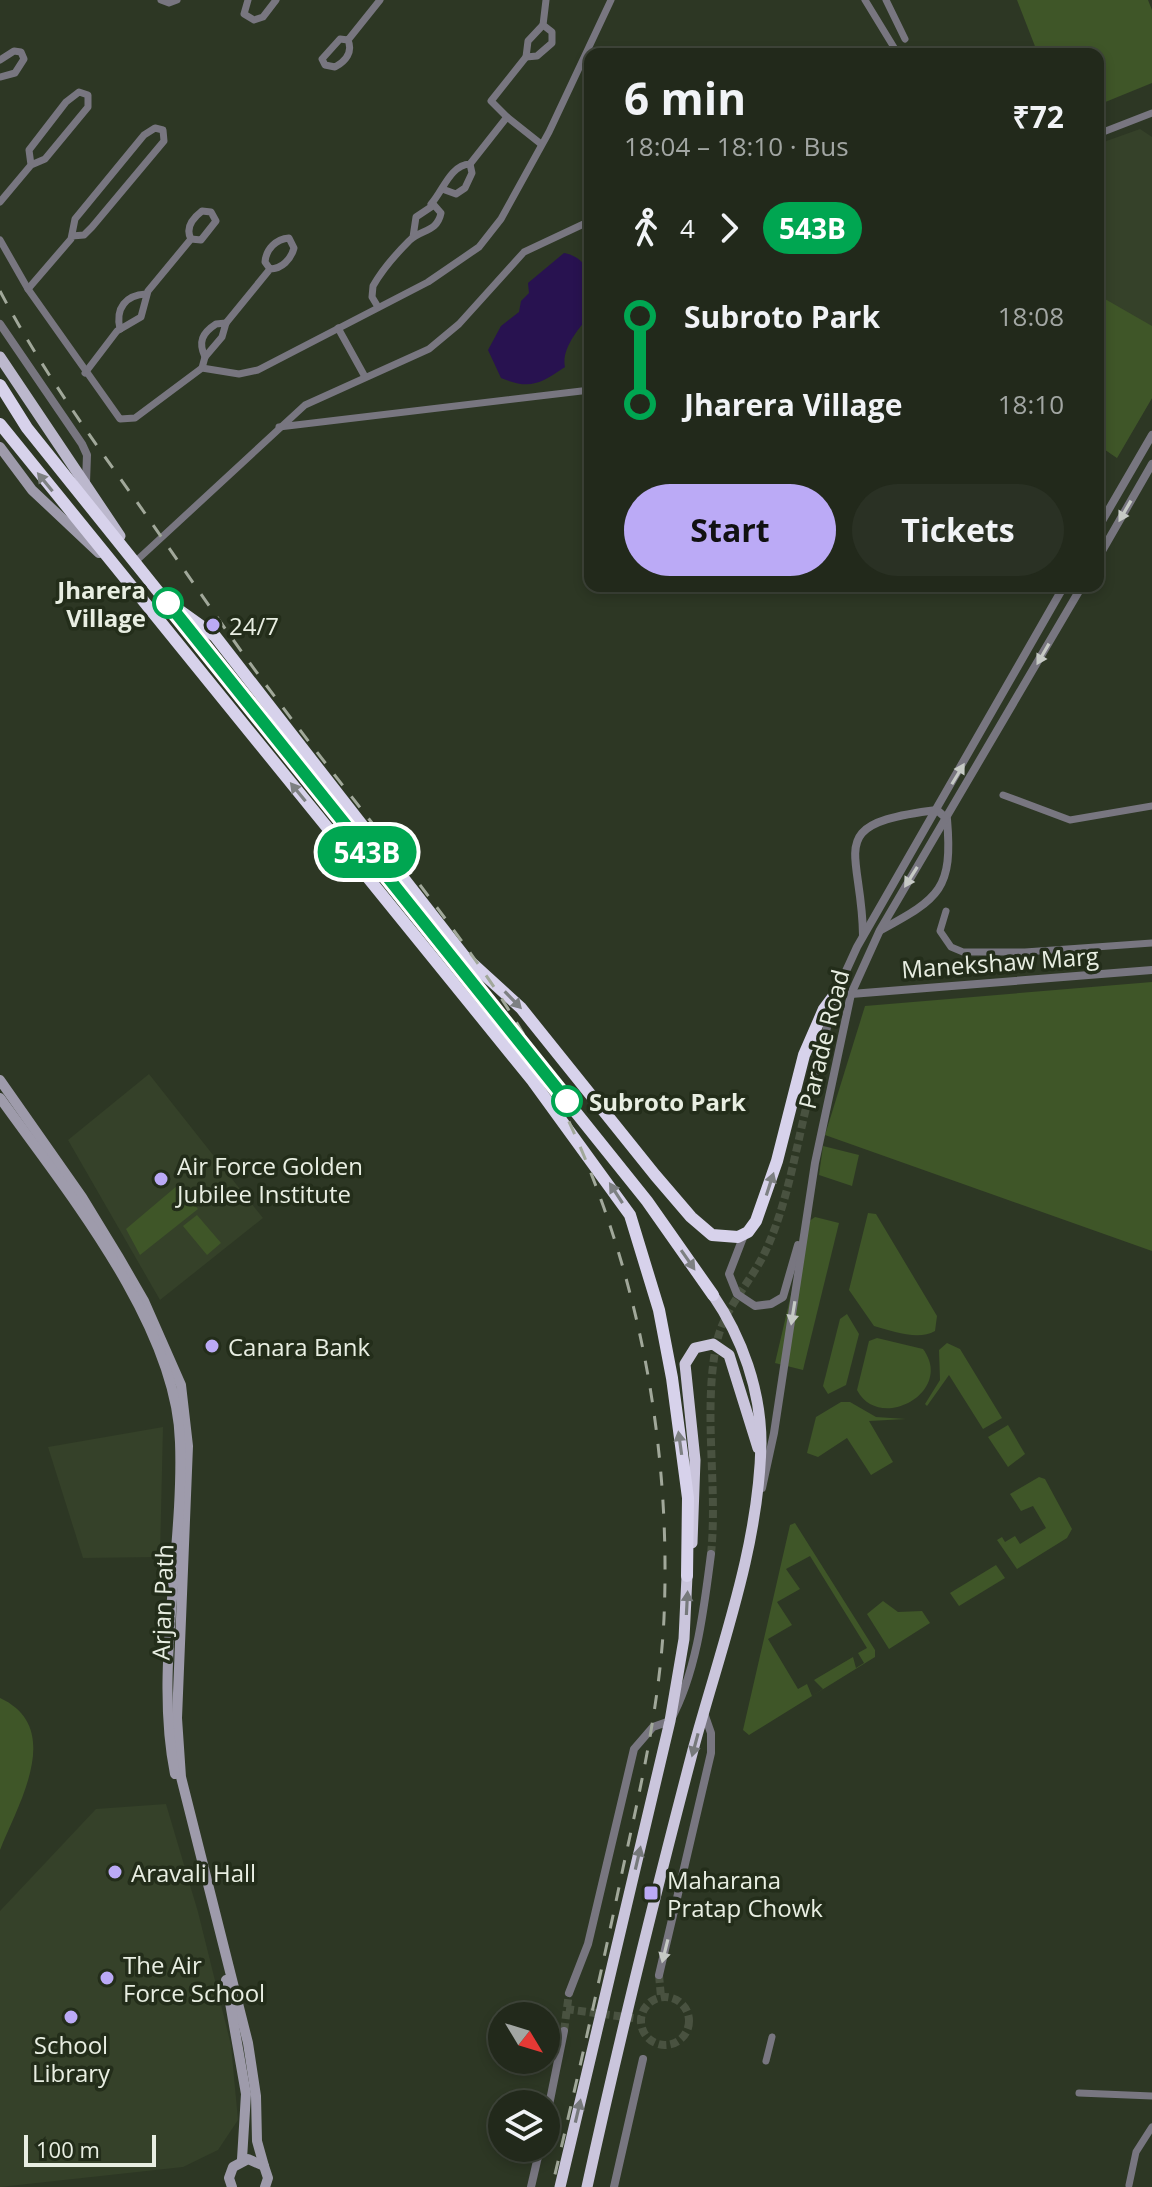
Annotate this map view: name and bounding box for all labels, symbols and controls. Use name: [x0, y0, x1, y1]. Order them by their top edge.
text: 6 min: [624, 68, 746, 128]
text: ₹72: [1013, 96, 1064, 137]
text: 18:04 – 18:10 · Bus: [624, 128, 849, 164]
icon: walk: [624, 206, 668, 250]
icon: forward: [707, 206, 751, 250]
text: 543B: [779, 209, 846, 247]
text: 4: [680, 210, 695, 246]
text: Subroto Park: [684, 296, 880, 337]
text: 18:08: [998, 298, 1064, 334]
text: Jharera Village: [684, 384, 902, 425]
text: 18:10: [998, 386, 1064, 422]
one-way arrow: [37, 473, 54, 493]
button: Start: [624, 484, 836, 576]
button: Tickets: [852, 484, 1064, 576]
one-way arrow: [1118, 500, 1132, 522]
place label: Jharera Village: [55, 573, 146, 634]
marker: Jharera Village: [153, 588, 183, 618]
place label: 24/7: [229, 609, 279, 642]
marker: 24/7: [204, 616, 222, 634]
one-way arrow: [1036, 642, 1050, 665]
one-way arrow: [951, 763, 965, 785]
one-way arrow: [290, 782, 307, 802]
line badge: 543B: [311, 826, 423, 878]
text: 543B: [334, 833, 400, 871]
one-way arrow: [904, 866, 918, 888]
street label: Manekshaw Marg: [900, 939, 1100, 985]
street label: Parade Road: [790, 966, 856, 1112]
one-way arrow: [503, 990, 522, 1009]
place label: Subroto Park: [589, 1085, 746, 1118]
marker: Subroto Park: [552, 1086, 582, 1116]
place label: Air Force Golden Jubilee Institute: [175, 1149, 363, 1210]
marker: Air Force Golden Jubilee Institute: [152, 1170, 170, 1188]
one-way arrow: [765, 1171, 777, 1195]
one-way arrow: [609, 1183, 624, 1204]
one-way arrow: [680, 1250, 696, 1270]
one-way arrow: [786, 1301, 798, 1326]
place label: Canara Bank: [228, 1330, 370, 1363]
marker: Canara Bank: [203, 1337, 221, 1355]
one-way arrow: [674, 1430, 687, 1455]
street label: Arjan Path: [143, 1543, 181, 1661]
one-way arrow: [680, 1590, 693, 1615]
one-way arrow: [688, 1733, 700, 1758]
one-way arrow: [632, 1845, 644, 1870]
place label: Aravali Hall: [131, 1856, 256, 1889]
marker: Aravali Hall: [106, 1863, 124, 1881]
place label: Maharana Pratap Chowk: [667, 1863, 823, 1924]
marker: Maharana Pratap Chowk: [642, 1884, 660, 1902]
one-way arrow: [658, 1939, 671, 1964]
place label: The Air Force School: [123, 1948, 265, 2009]
marker: The Air Force School: [98, 1969, 116, 1987]
north arrow: [488, 2002, 560, 2074]
map controls: [488, 2002, 560, 2162]
marker: School Library: [62, 2008, 80, 2026]
place label: School Library: [32, 2028, 111, 2089]
button: layers: [488, 2090, 560, 2162]
one-way arrow: [572, 2098, 584, 2123]
scale bar: [24, 2131, 156, 2167]
text: 100 m: [36, 2134, 100, 2164]

